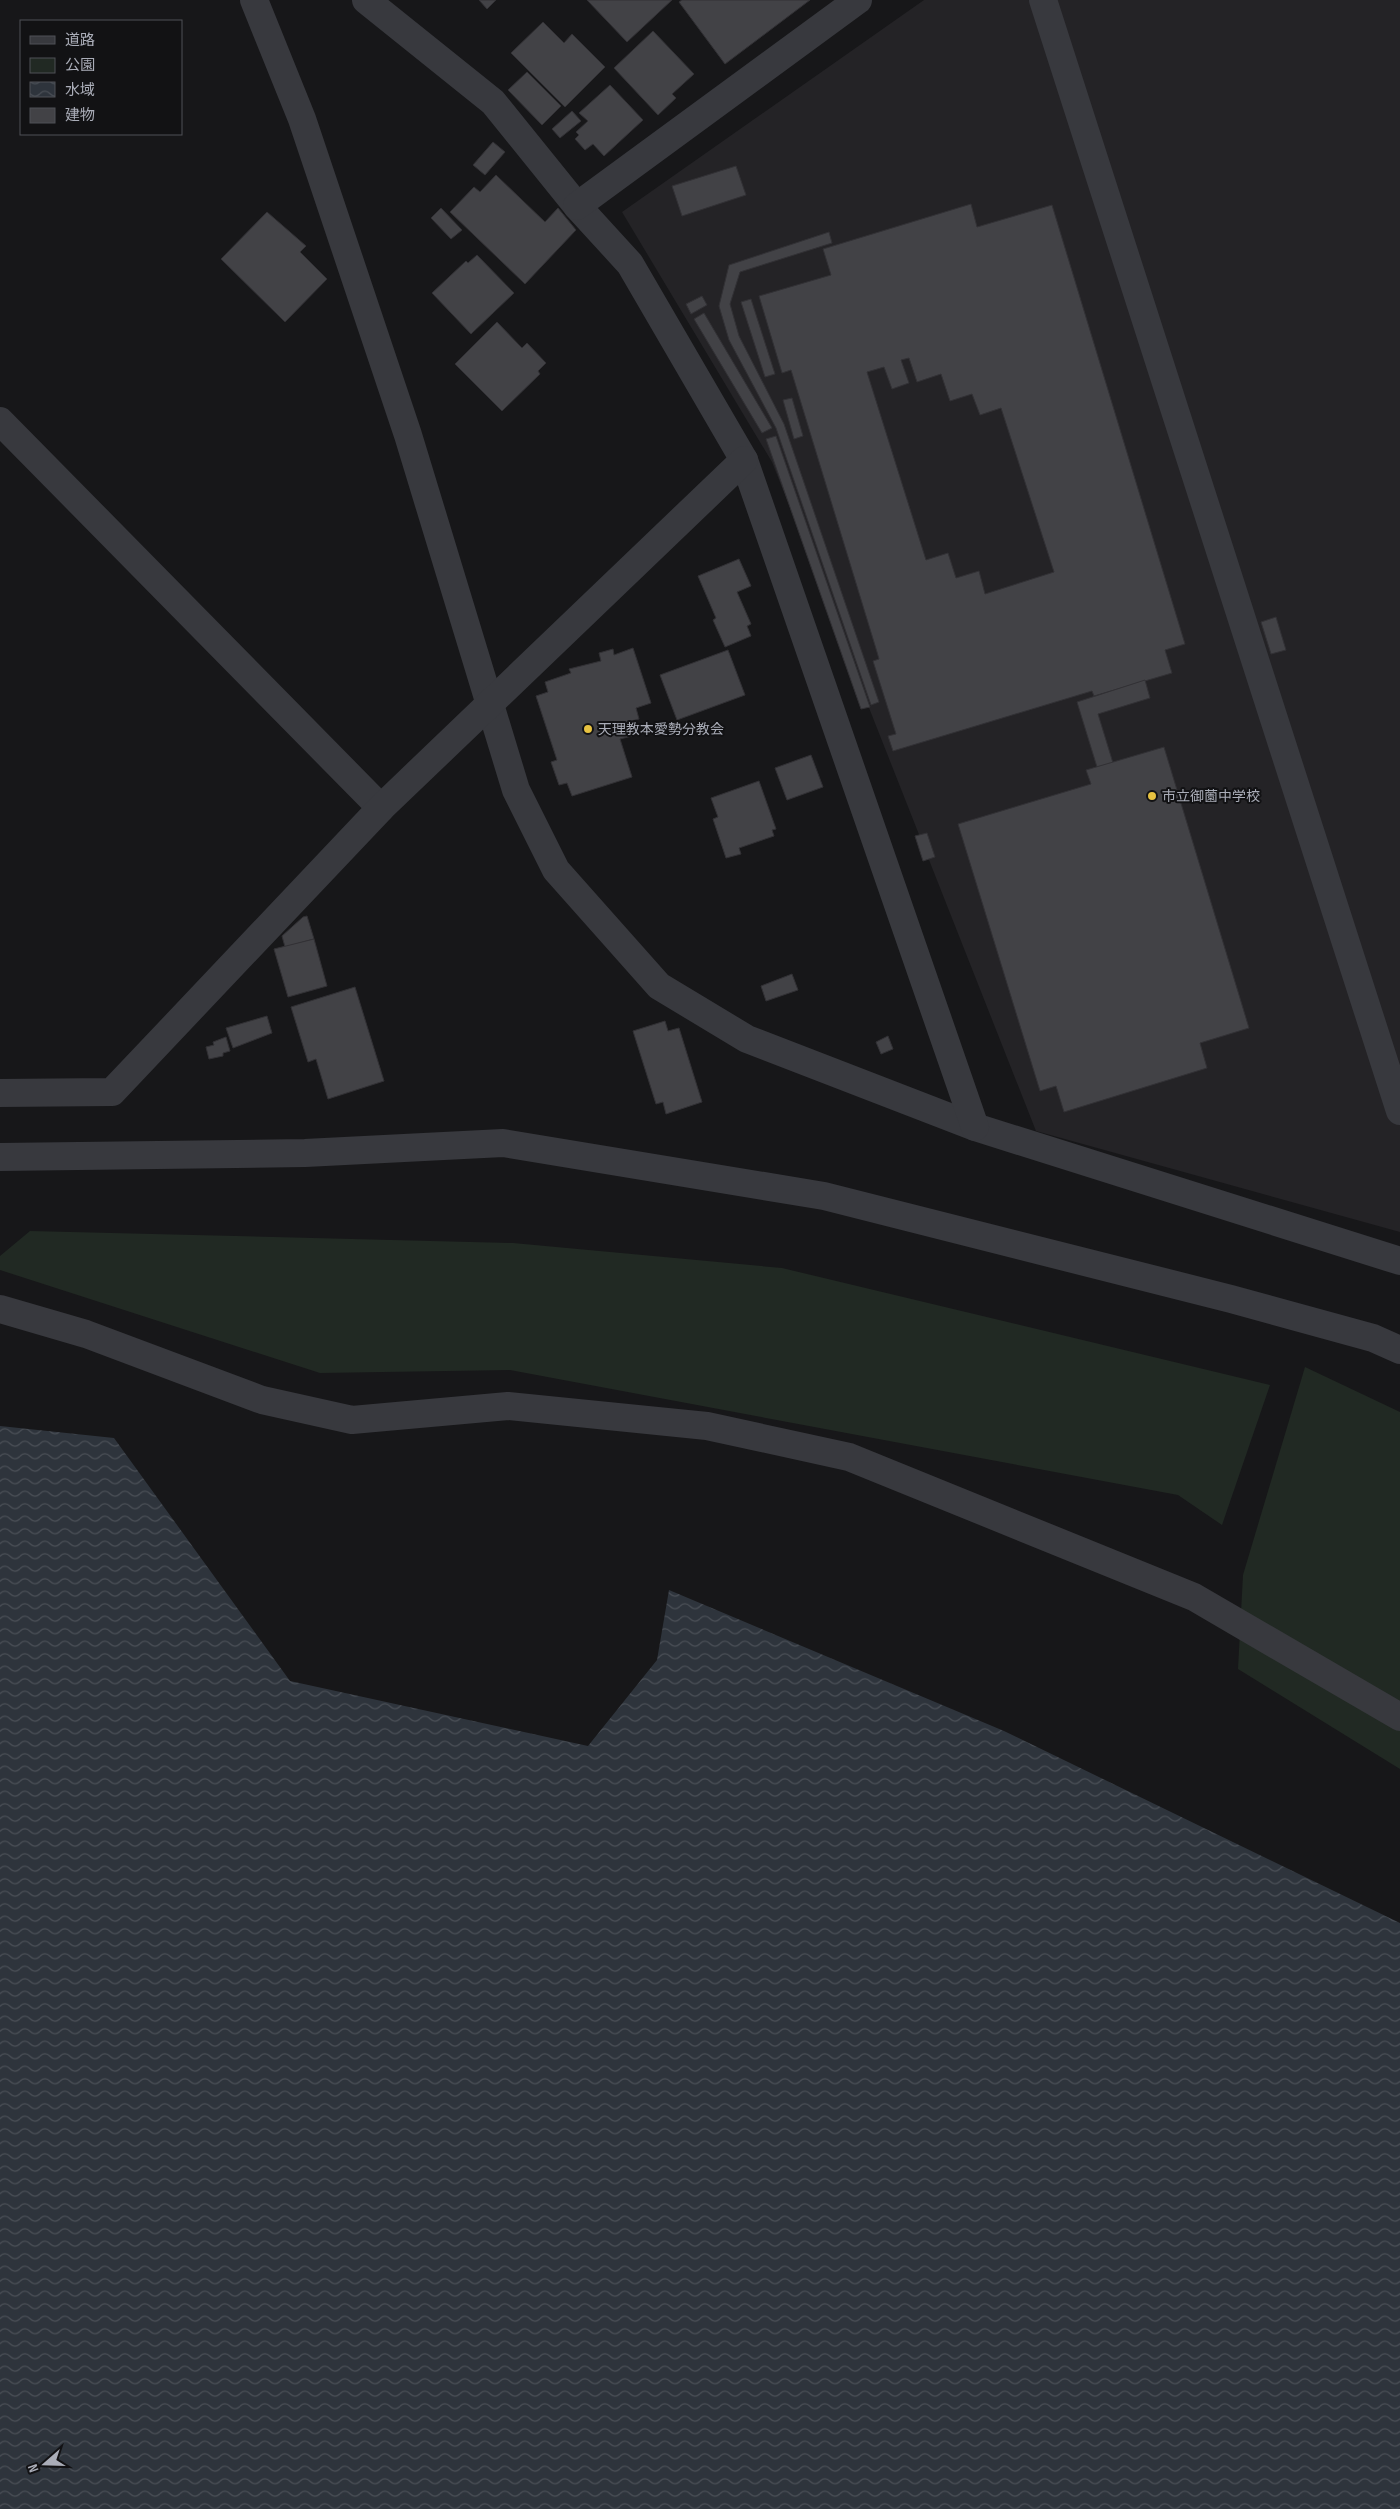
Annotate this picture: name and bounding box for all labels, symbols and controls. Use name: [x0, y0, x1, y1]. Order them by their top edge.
legend: [20, 20, 182, 135]
text: 道路: [65, 31, 95, 50]
text: 公園: [65, 56, 95, 75]
text: 水域: [65, 81, 95, 100]
text: 建物: [65, 106, 95, 125]
place label: 天理教本愛勢分教会: [598, 721, 724, 738]
marker: 天理教本愛勢分教会: [582, 723, 594, 735]
place label: 市立御薗中学校: [1162, 788, 1260, 805]
marker: 市立御薗中学校: [1146, 790, 1158, 802]
north arrow: [20, 2439, 70, 2489]
text: N: [24, 2462, 43, 2475]

